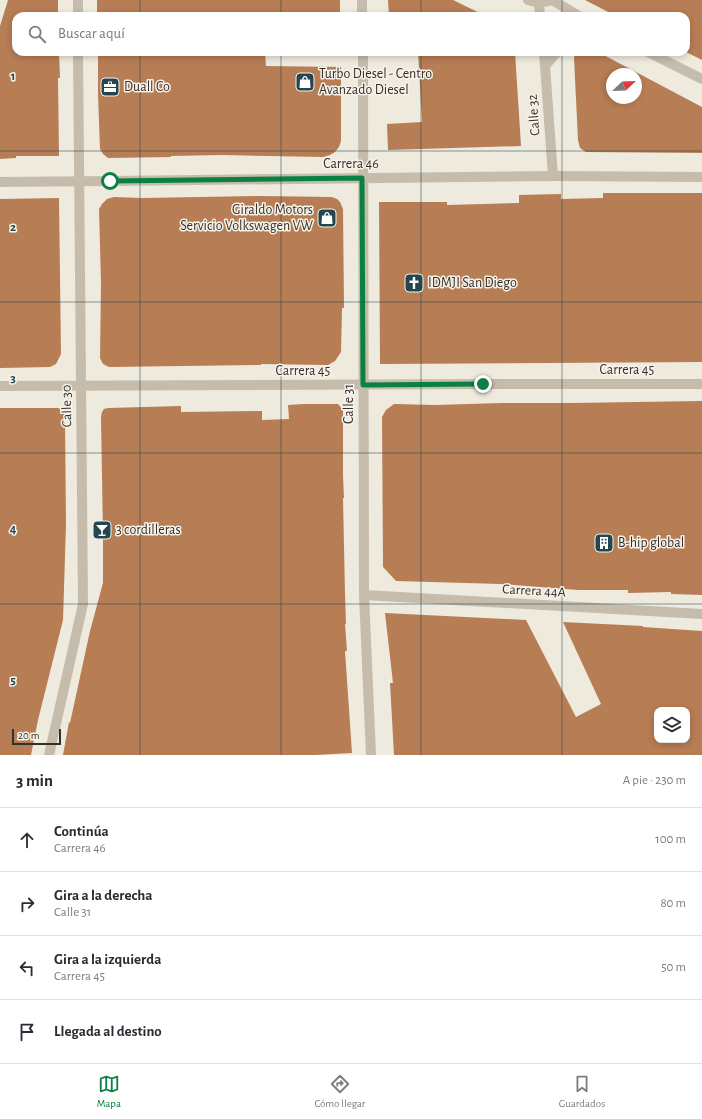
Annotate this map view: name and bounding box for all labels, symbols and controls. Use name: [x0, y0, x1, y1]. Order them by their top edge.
search box: [12, 12, 690, 56]
icon: search: [26, 23, 48, 45]
text: Buscar aquí: [58, 26, 125, 41]
place label: Turbo Diesel - Centro Avanzado Diesel: [319, 67, 432, 97]
north arrow: [606, 68, 642, 104]
text: 1: [11, 70, 15, 83]
shop icon: Turbo Diesel - Centro Avanzado Diesel: [294, 71, 316, 93]
office icon: Duall Co: [99, 76, 121, 98]
place label: Duall Co: [124, 80, 170, 94]
street label: Calle 32: [526, 94, 542, 136]
street label: Carrera 46: [323, 157, 379, 171]
route start: [101, 172, 119, 190]
place label: Giraldo Motors Servicio Volkswagen VW: [180, 203, 313, 233]
shop icon: Giraldo Motors Servicio Volkswagen VW: [316, 207, 338, 229]
text: 2: [10, 221, 16, 234]
church icon: IDMJI San Diego: [403, 272, 425, 294]
place label: IDMJI San Diego: [428, 276, 517, 290]
street label: Carrera 45: [600, 363, 655, 377]
street label: Carrera 45: [276, 364, 331, 378]
text: 3: [10, 372, 16, 385]
route end: [474, 375, 492, 393]
street label: Calle 31: [342, 384, 356, 424]
street label: Calle 30: [60, 385, 74, 427]
bar icon: 3 cordilleras: [91, 519, 113, 541]
text: 4: [10, 523, 17, 536]
place label: 3 cordilleras: [116, 523, 181, 537]
building icon: B-hip global: [593, 532, 615, 554]
place label: B-hip global: [618, 536, 684, 550]
street label: Carrera 44A: [502, 582, 566, 600]
text: 5: [10, 674, 16, 687]
map controls: [654, 707, 690, 743]
button: layers: [654, 707, 690, 743]
scale bar: [12, 727, 61, 746]
text: 20 m: [18, 730, 39, 741]
text: 3 min: [16, 772, 53, 789]
text: A pie · 230 m: [623, 774, 686, 787]
text: Continúa: [54, 824, 109, 839]
icon: ahead: [16, 829, 38, 851]
text: 100 m: [655, 833, 686, 846]
text: Carrera 46: [54, 842, 106, 855]
text: Gira a la derecha: [54, 888, 153, 903]
icon: right: [16, 893, 38, 915]
text: 80 m: [660, 897, 686, 910]
text: Calle 31: [54, 906, 91, 919]
text: Gira a la izquierda: [54, 952, 161, 967]
icon: left: [16, 957, 38, 979]
text: 50 m: [661, 961, 686, 974]
text: Carrera 45: [54, 970, 105, 983]
icon: arrive: [16, 1021, 38, 1043]
text: Llegada al destino: [54, 1024, 162, 1039]
tab: Mapa: [97, 1073, 121, 1110]
tab: Cómo llegar: [314, 1073, 365, 1110]
tab: Guardados: [559, 1073, 605, 1110]

